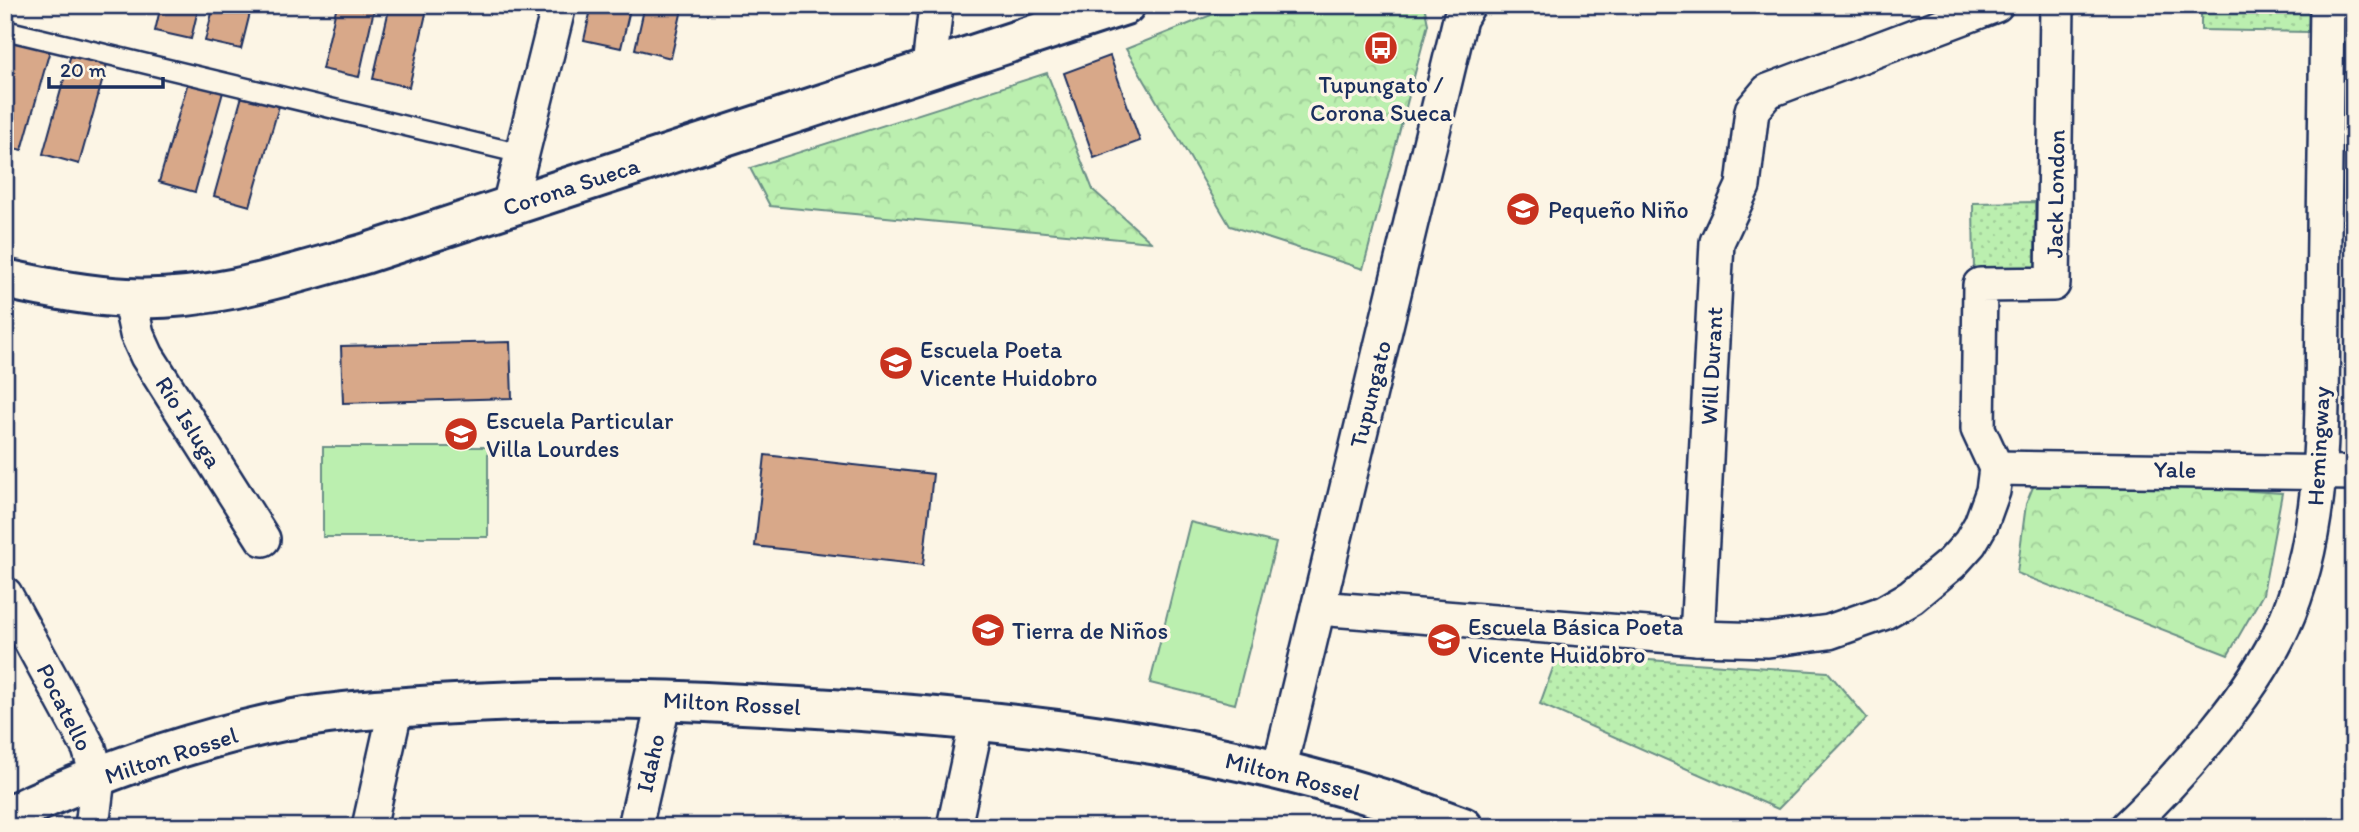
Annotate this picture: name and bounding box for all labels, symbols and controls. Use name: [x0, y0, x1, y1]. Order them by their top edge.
bus stop icon: Tupungato / Corona Sueca: [1362, 29, 1400, 67]
scale bar: [49, 46, 163, 90]
text: 20 m: [60, 57, 107, 82]
place label: Tupungato / Corona Sueca: [1310, 70, 1453, 127]
street label: Jack London: [2039, 129, 2071, 259]
street label: Corona Sueca: [499, 150, 643, 222]
school or university icon: Pequeño Niño: [1504, 190, 1542, 228]
place label: Pequeño Niño: [1548, 195, 1689, 224]
street label: Will Durant: [1693, 306, 1729, 426]
place label: Escuela Poeta Vicente Huidobro: [920, 335, 1097, 392]
street label: Tupungato: [1343, 337, 1397, 451]
school or university icon: Escuela Poeta Vicente Huidobro: [877, 344, 915, 382]
street label: Río Isluga: [150, 371, 229, 474]
street label: Hemingway: [2300, 386, 2336, 506]
place label: Escuela Particular Villa Lourdes: [486, 406, 673, 463]
school or university icon: Escuela Particular Villa Lourdes: [442, 415, 480, 453]
street label: Yale: [2153, 454, 2197, 484]
school or university icon: Tierra de Niños: [969, 611, 1007, 649]
place label: Escuela Básica Poeta Vicente Huidobro: [1468, 612, 1683, 669]
place label: Tierra de Niños: [1012, 616, 1168, 645]
school or university icon: Escuela Básica Poeta Vicente Huidobro: [1425, 621, 1463, 659]
street label: Pocatello: [31, 658, 99, 756]
street label: Milton Rossel: [662, 685, 802, 721]
street label: Milton Rossel: [101, 720, 241, 790]
street label: Idaho: [629, 731, 671, 795]
street label: Milton Rossel: [1222, 745, 1364, 807]

